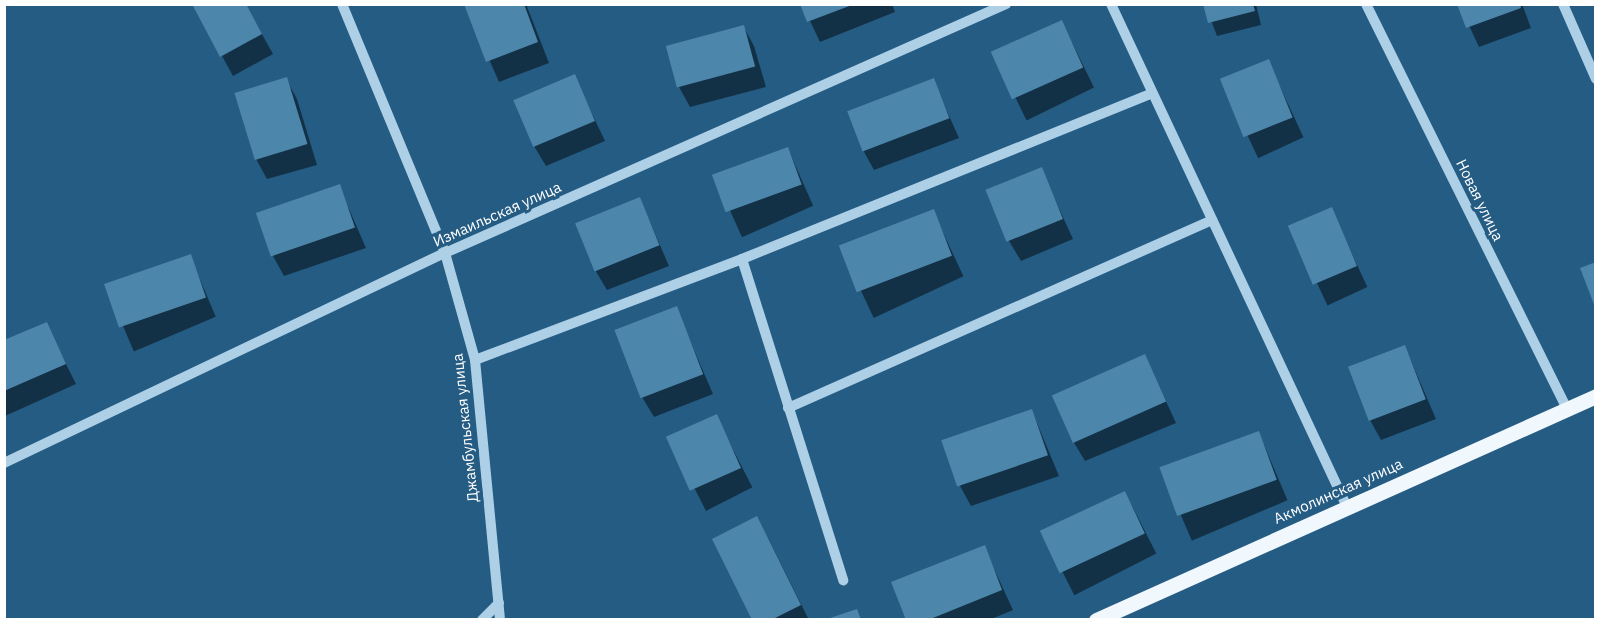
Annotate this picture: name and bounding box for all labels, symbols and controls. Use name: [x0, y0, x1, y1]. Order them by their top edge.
street label: Новая улица: [1453, 156, 1507, 244]
street label: Измаильская улица: [430, 178, 564, 250]
street label: Джамбульская улица: [448, 353, 482, 503]
street label: Акмолинская улица: [1271, 454, 1405, 528]

